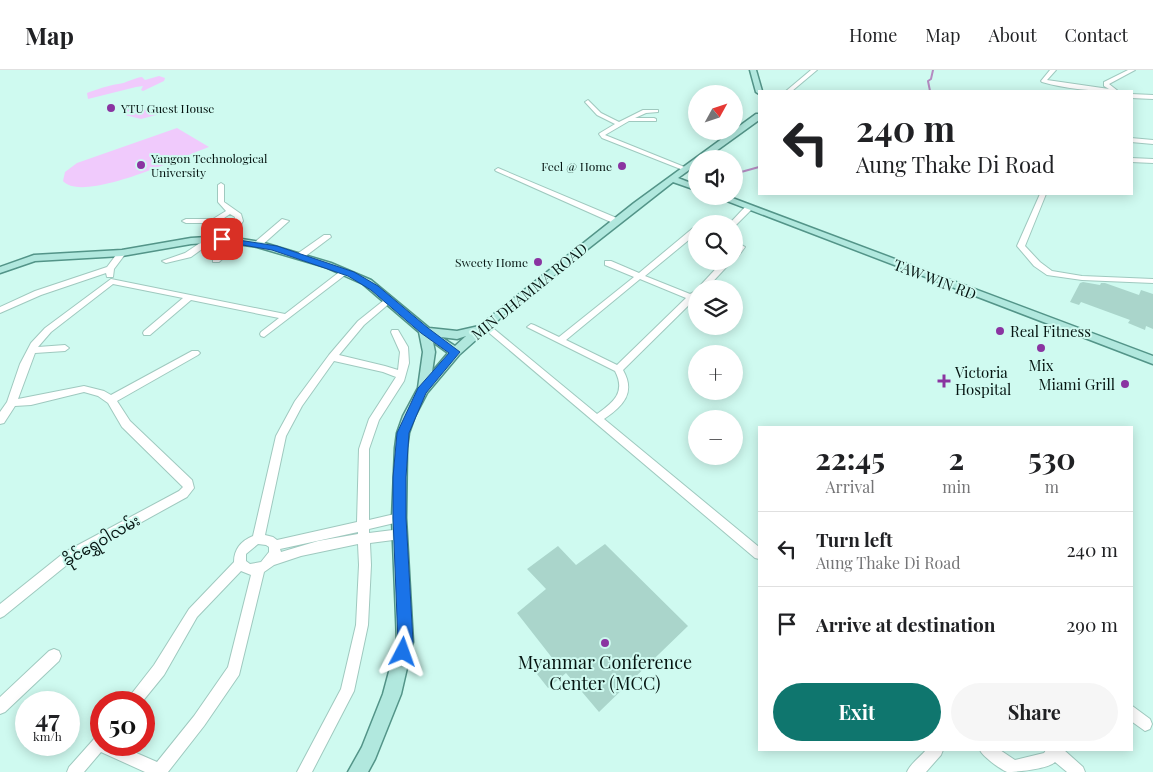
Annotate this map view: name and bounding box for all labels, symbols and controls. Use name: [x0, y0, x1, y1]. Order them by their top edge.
text: Map: [25, 19, 74, 51]
text: Home: [849, 23, 897, 47]
text: Map: [925, 23, 960, 47]
text: About: [988, 23, 1037, 47]
text: Contact: [1065, 23, 1128, 47]
north arrow: [688, 85, 742, 140]
map controls: [688, 85, 743, 465]
place label: YTU Guest House: [120, 100, 214, 116]
marker: YTU Guest House: [105, 102, 117, 114]
text: 240 m: [856, 104, 955, 151]
icon: left: [773, 110, 838, 175]
text: Aung Thake Di Road: [856, 149, 1055, 179]
place label: Yangon Technological University: [150, 150, 268, 180]
button: sound: [688, 150, 743, 205]
place label: Feel @ Home: [541, 158, 612, 174]
marker: Yangon Technological University: [135, 159, 147, 171]
marker: Feel @ Home: [616, 160, 628, 172]
button: search: [688, 215, 743, 270]
pin: [201, 218, 243, 260]
icon: arrive: [208, 225, 236, 253]
street label: MIN DHAMMA ROAD: [467, 238, 591, 344]
place label: Sweety Home: [455, 254, 528, 270]
street label: TAW WIN RD: [891, 254, 979, 304]
marker: Sweety Home: [532, 256, 544, 268]
button: layers: [688, 280, 743, 335]
place label: Real Fitness: [1010, 321, 1091, 341]
marker: Real Fitness: [994, 325, 1006, 337]
marker: Mix: [1035, 342, 1047, 354]
button: +: [688, 345, 743, 400]
place label: Mix: [1028, 355, 1054, 375]
place label: Victoria Hospital: [954, 362, 1011, 399]
marker: Victoria Hospital: [937, 374, 951, 388]
place label: Miami Grill: [1038, 374, 1115, 394]
marker: Miami Grill: [1119, 378, 1131, 390]
button: −: [688, 410, 743, 465]
text: 22:45: [815, 438, 885, 478]
text: 2: [949, 438, 964, 478]
text: 530: [1028, 438, 1076, 478]
text: Arrival: [825, 476, 875, 497]
text: min: [942, 476, 971, 497]
text: m: [1045, 476, 1059, 497]
street label: ခိုင်ရွှေဝါလမ်း: [59, 510, 145, 573]
text: Turn left: [816, 526, 893, 552]
icon: left: [773, 535, 801, 563]
text: 240 m: [1067, 536, 1118, 562]
text: Aung Thake Di Road: [816, 552, 961, 573]
icon: arrive: [773, 610, 801, 638]
text: Arrive at destination: [816, 611, 996, 637]
text: 290 m: [1066, 611, 1118, 637]
position arrow: [376, 625, 428, 677]
marker: Myanmar Conference Center (MCC): [599, 637, 611, 649]
place label: Myanmar Conference Center (MCC): [518, 650, 692, 695]
button: Exit: [773, 683, 941, 741]
button: Share: [951, 683, 1118, 741]
speed limit sign: 50: [90, 691, 155, 756]
text: 47: [35, 701, 60, 734]
text: km/h: [33, 728, 62, 744]

